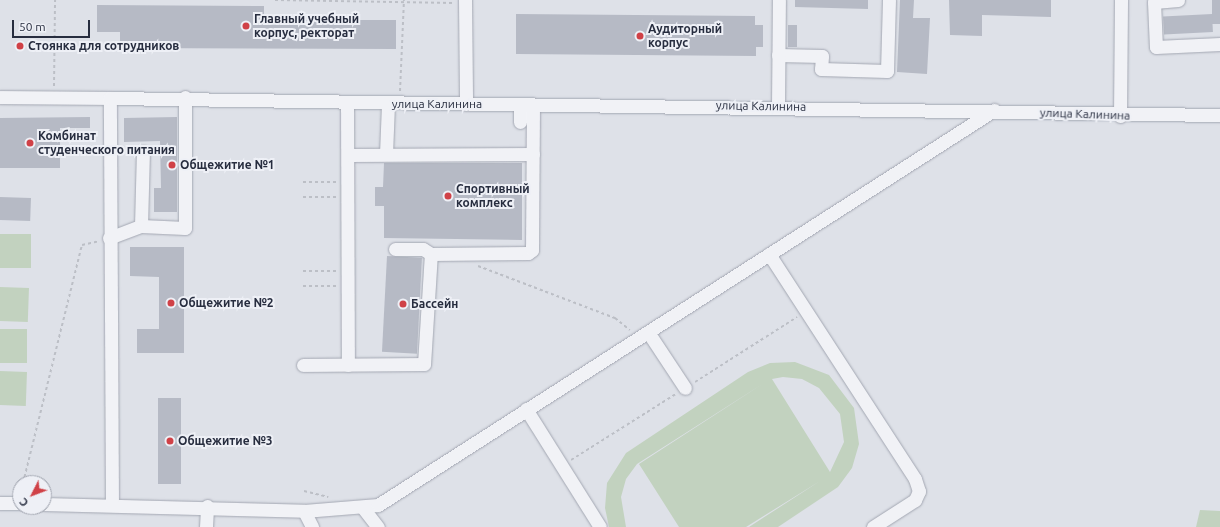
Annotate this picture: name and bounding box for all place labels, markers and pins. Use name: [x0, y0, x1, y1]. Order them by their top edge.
place label: Главный учебный корпус, ректорат: [254, 12, 359, 40]
marker: Главный учебный корпус, ректорат: [241, 21, 251, 31]
place label: Аудиторный корпус: [648, 22, 722, 50]
marker: Аудиторный корпус: [635, 31, 645, 41]
place label: Стоянка для сотрудников: [28, 39, 179, 53]
marker: Стоянка для сотрудников: [15, 41, 25, 51]
place label: Комбинат студенческого питания: [38, 129, 175, 157]
marker: Комбинат студенческого питания: [25, 138, 35, 148]
place label: Общежитие №1: [180, 158, 275, 172]
marker: Общежитие №1: [167, 160, 177, 170]
place label: Спортивный комплекс: [456, 182, 530, 210]
marker: Спортивный комплекс: [443, 191, 453, 201]
place label: Общежитие №2: [179, 296, 274, 310]
place label: Бассейн: [411, 297, 458, 311]
marker: Общежитие №2: [166, 298, 176, 308]
marker: Бассейн: [398, 299, 408, 309]
place label: Общежитие №3: [178, 434, 273, 448]
marker: Общежитие №3: [165, 436, 175, 446]

